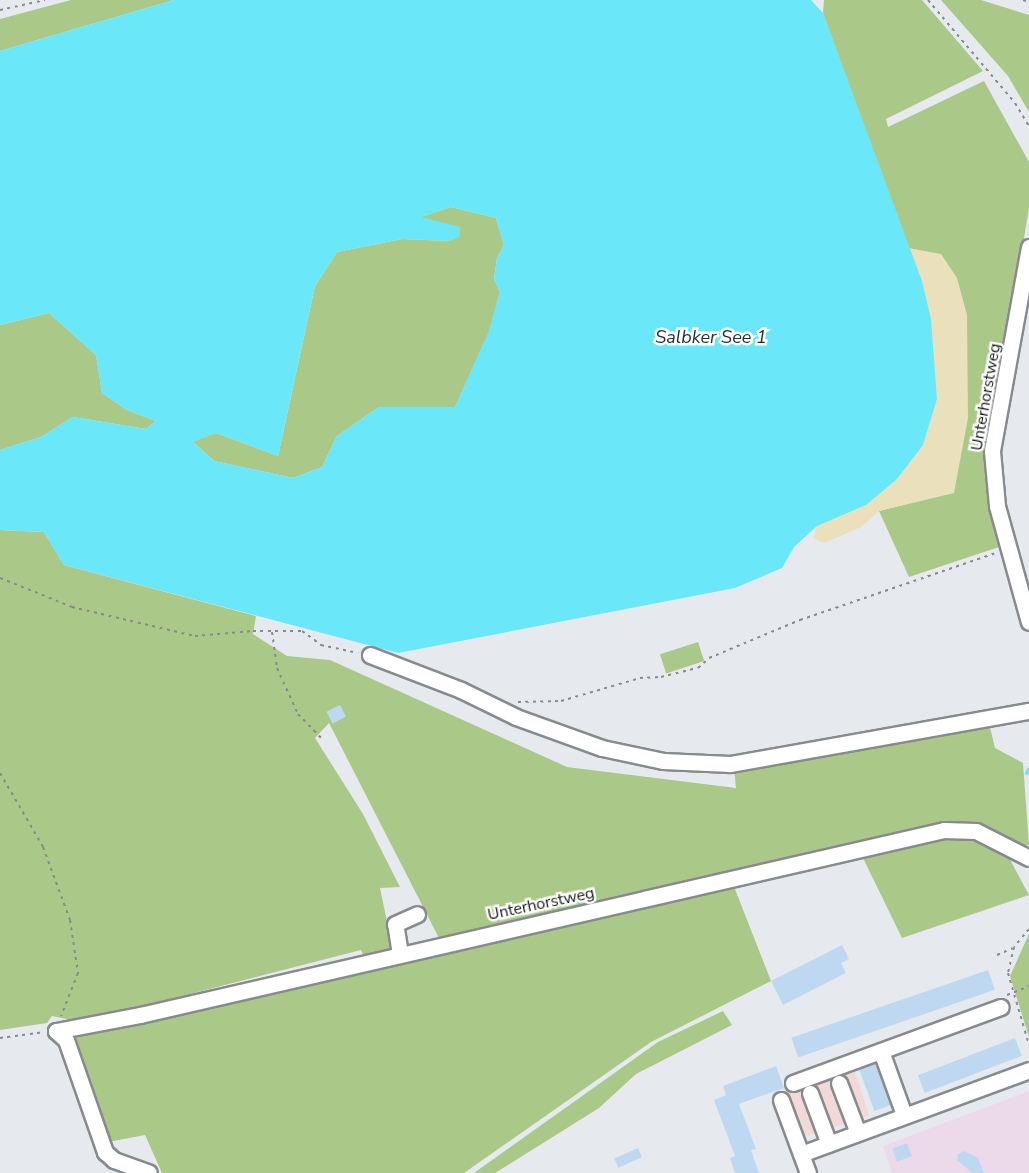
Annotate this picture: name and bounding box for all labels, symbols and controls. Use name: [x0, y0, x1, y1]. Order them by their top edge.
water label: Salbker See 1: [655, 326, 767, 348]
street label: Unterhorstweg: [967, 342, 1005, 452]
street label: Unterhorstweg: [486, 883, 596, 925]

